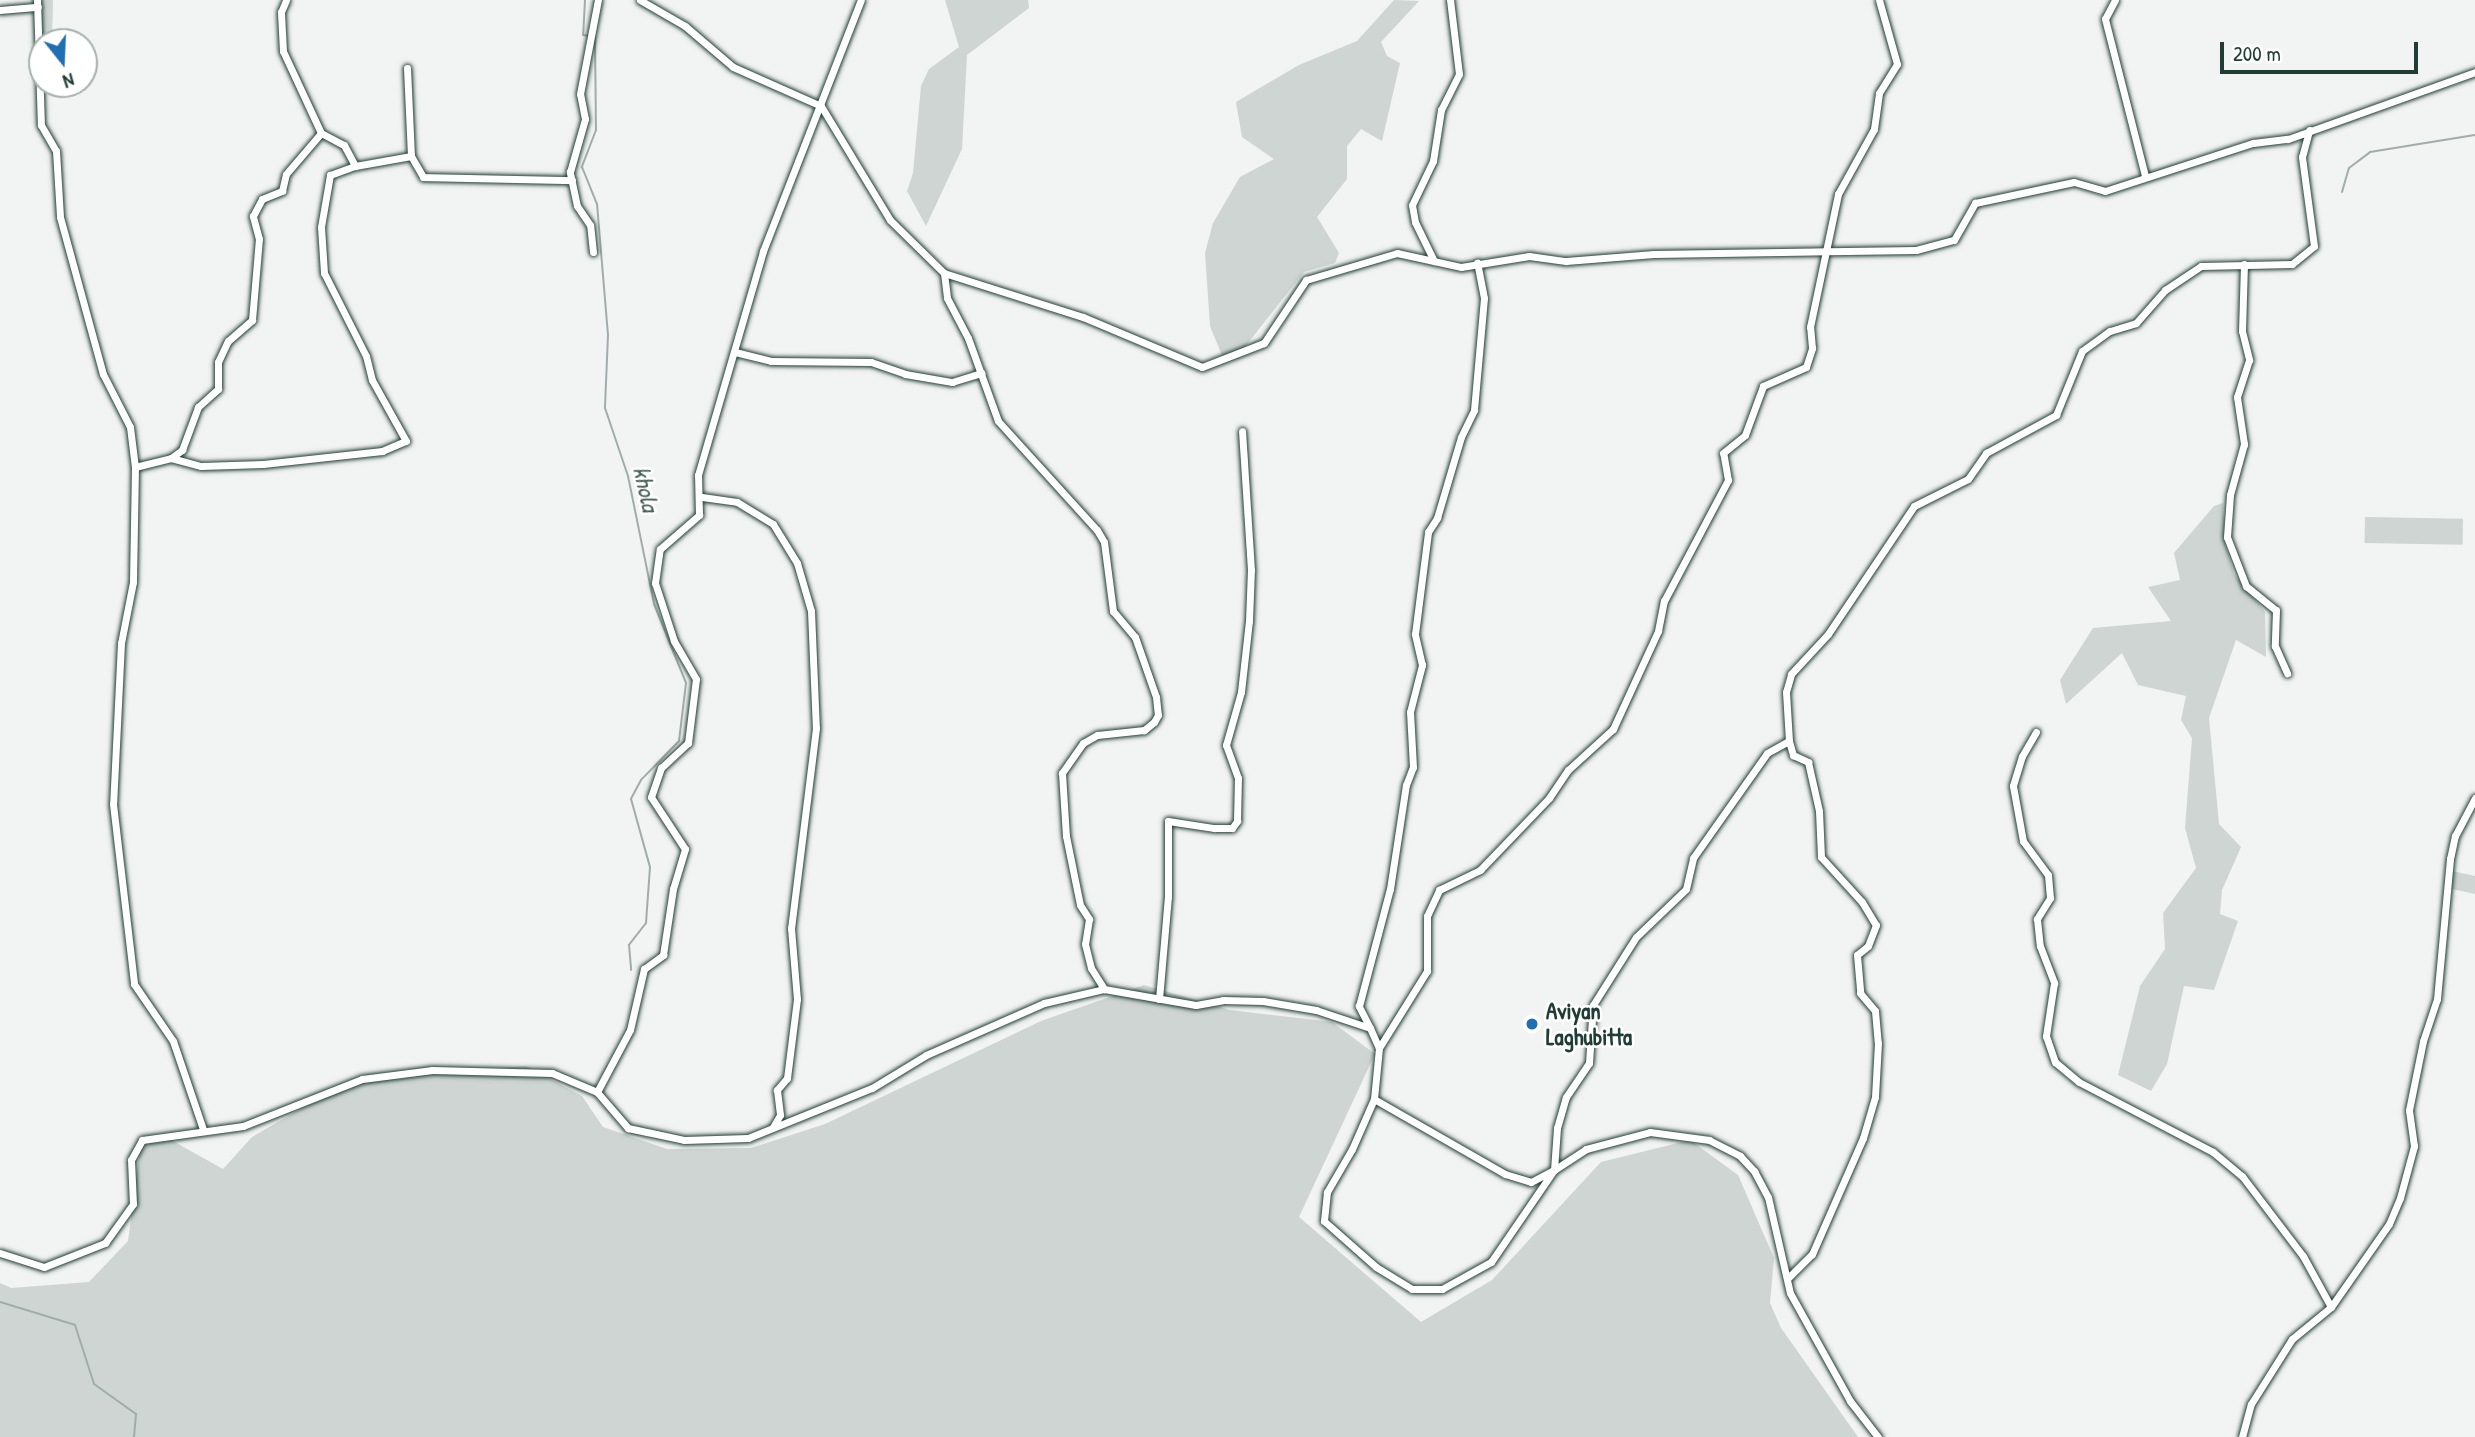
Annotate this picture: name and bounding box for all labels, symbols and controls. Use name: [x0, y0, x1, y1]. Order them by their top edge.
north arrow: [28, 28, 98, 98]
scale bar: [2223, 28, 2421, 72]
text: 200 m: [2233, 39, 2281, 68]
text: N: [60, 67, 78, 95]
water label: khola: [627, 464, 665, 514]
place label: Aviyan Laghubitta: [1546, 997, 1632, 1051]
marker: Aviyan Laghubitta: [1524, 1016, 1540, 1032]

